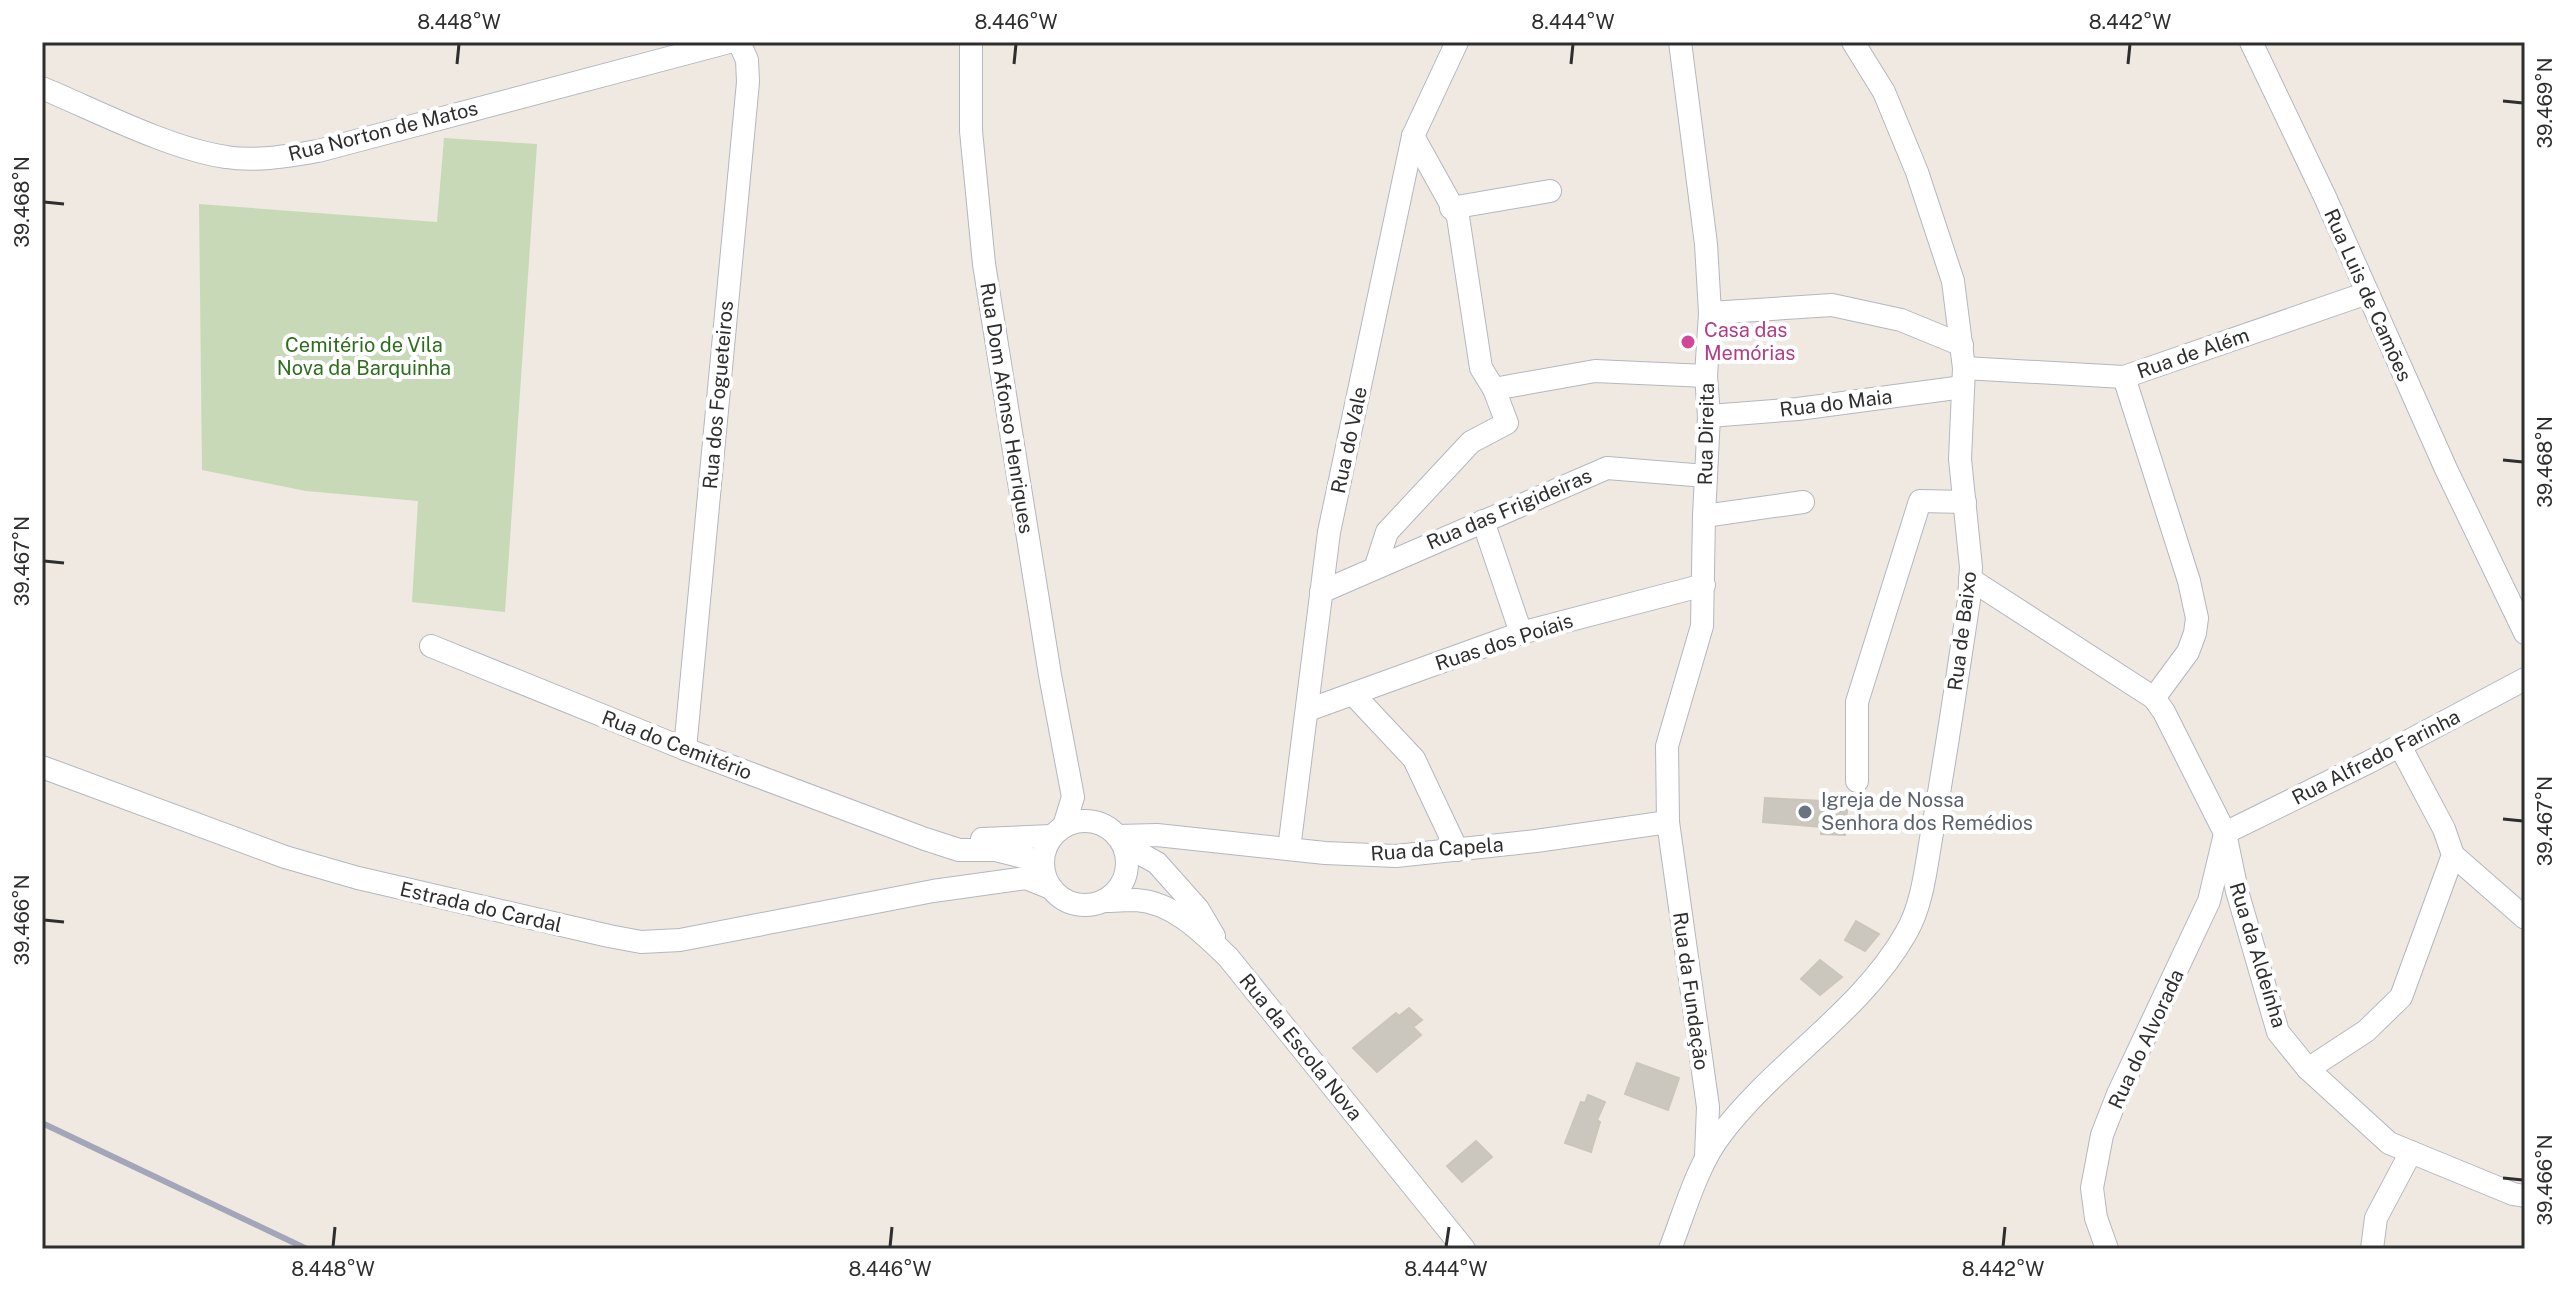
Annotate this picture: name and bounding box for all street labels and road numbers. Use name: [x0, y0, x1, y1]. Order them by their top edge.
street label: Rua Norton de Matos: [286, 96, 480, 166]
street label: Rua Luis de Camões: [2319, 205, 2417, 385]
street label: Rua Dom Afonso Henriques: [975, 281, 1039, 535]
street label: Rua dos Fogueteiros: [698, 300, 738, 490]
street label: Rua de Além: [2134, 323, 2252, 383]
street label: Rua Direita: [1693, 383, 1719, 485]
street label: Rua do Vale: [1326, 384, 1372, 496]
street label: Rua do Maia: [1778, 384, 1894, 422]
street label: Rua das Frigideiras: [1423, 463, 1595, 555]
street label: Rua de Baixo: [1943, 570, 1981, 692]
street label: Ruas dos Poíais: [1432, 608, 1576, 676]
street label: Rua Alfredo Farinha: [2288, 704, 2464, 810]
street label: Rua do Cemitério: [599, 705, 755, 785]
street label: Rua da Capela: [1370, 832, 1504, 866]
street label: Estrada do Cardal: [398, 877, 564, 937]
street label: Rua da Aldeínha: [2225, 879, 2291, 1031]
street label: Rua da Fundação: [1668, 910, 1714, 1072]
street label: Rua do Alvorada: [2103, 965, 2189, 1113]
street label: Rua da Escola Nova: [1234, 969, 1368, 1125]

